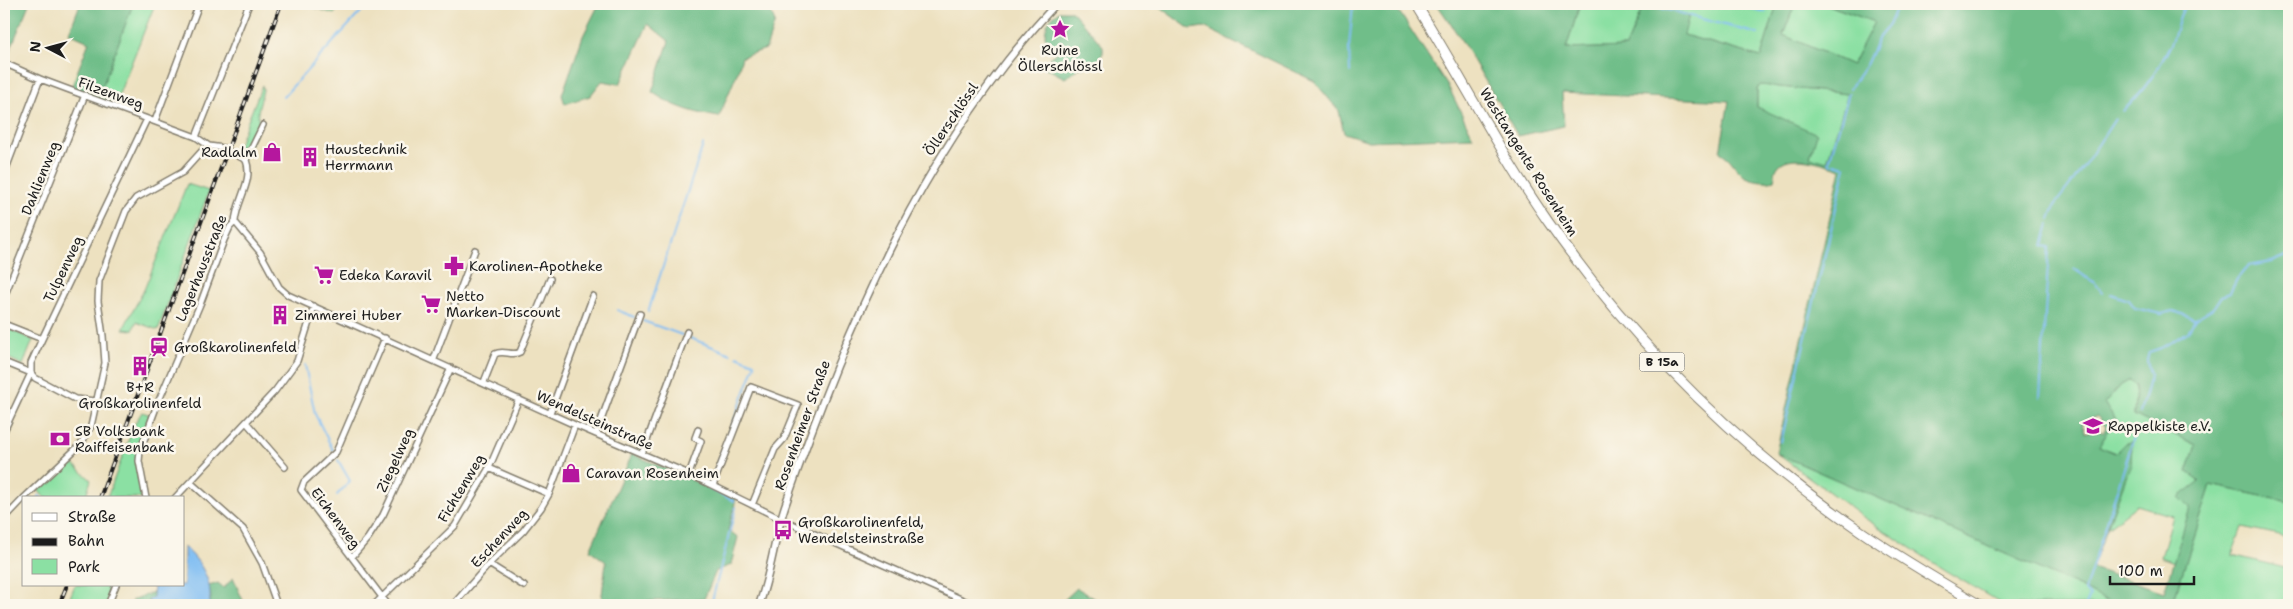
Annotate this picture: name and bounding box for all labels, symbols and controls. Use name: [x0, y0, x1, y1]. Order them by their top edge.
place icon: Ruine Öllerschlössl: [1049, 18, 1071, 40]
north arrow: [22, 22, 72, 72]
text: N: [26, 40, 45, 53]
place label: Ruine Öllerschlössl: [1018, 41, 1103, 75]
street label: Filzenweg: [76, 73, 146, 113]
street label: Öllerschlössl: [920, 78, 982, 159]
street label: Westtangente Rosenheim: [1476, 84, 1582, 240]
street label: Dahlienweg: [17, 138, 63, 218]
place label: Haustechnik Herrmann: [325, 140, 407, 174]
shop icon: Radlalm: [261, 141, 283, 163]
place label: Radlalm: [201, 143, 257, 161]
building icon: Haustechnik Herrmann: [299, 146, 321, 168]
street label: Lagerhausstraße: [171, 212, 231, 324]
street label: Tulpenweg: [39, 233, 87, 305]
pharmacy icon: Karolinen-Apotheke: [443, 255, 465, 277]
place label: Karolinen-Apotheke: [469, 257, 603, 275]
supermarket icon: Edeka Karavil: [313, 264, 335, 286]
place label: Edeka Karavil: [339, 266, 432, 284]
place label: Netto Marken-Discount: [446, 287, 561, 321]
supermarket icon: Netto Marken-Discount: [420, 293, 442, 315]
building icon: Zimmerei Huber: [269, 304, 291, 326]
place label: Zimmerei Huber: [295, 306, 402, 324]
station icon: Großkarolinenfeld: [148, 336, 170, 358]
place label: Großkarolinenfeld: [174, 338, 297, 356]
road number: B 15a: [1640, 352, 1684, 372]
building icon: B+R Großkarolinenfeld: [129, 355, 151, 377]
street label: Rosenheimer Straße: [770, 358, 834, 492]
place label: B+R Großkarolinenfeld: [79, 378, 202, 412]
street label: Wendelsteinstraße: [534, 386, 656, 454]
school or university icon: Rappelkiste e.V.: [2082, 415, 2104, 437]
place label: Rappelkiste e.V.: [2108, 417, 2211, 435]
place label: SB Volksbank Raiffeisenbank: [75, 422, 175, 456]
street label: Ziegelweg: [372, 425, 418, 495]
bank icon: SB Volksbank Raiffeisenbank: [49, 428, 71, 450]
street label: Fichtenweg: [433, 450, 489, 526]
shop icon: Caravan Rosenheim: [560, 462, 582, 484]
place label: Caravan Rosenheim: [586, 464, 719, 482]
street label: Eichenweg: [307, 484, 365, 552]
legend: [22, 496, 185, 586]
street label: Eschenweg: [467, 504, 531, 572]
text: Straße: [68, 507, 116, 527]
place label: Großkarolinenfeld, Wendelsteinstraße: [798, 513, 925, 547]
bus stop icon: Großkarolinenfeld, Wendelsteinstraße: [772, 519, 794, 541]
text: Bahn: [68, 531, 104, 551]
scale bar: [2110, 554, 2194, 586]
text: Park: [68, 557, 100, 577]
text: 100 m: [2118, 561, 2163, 581]

